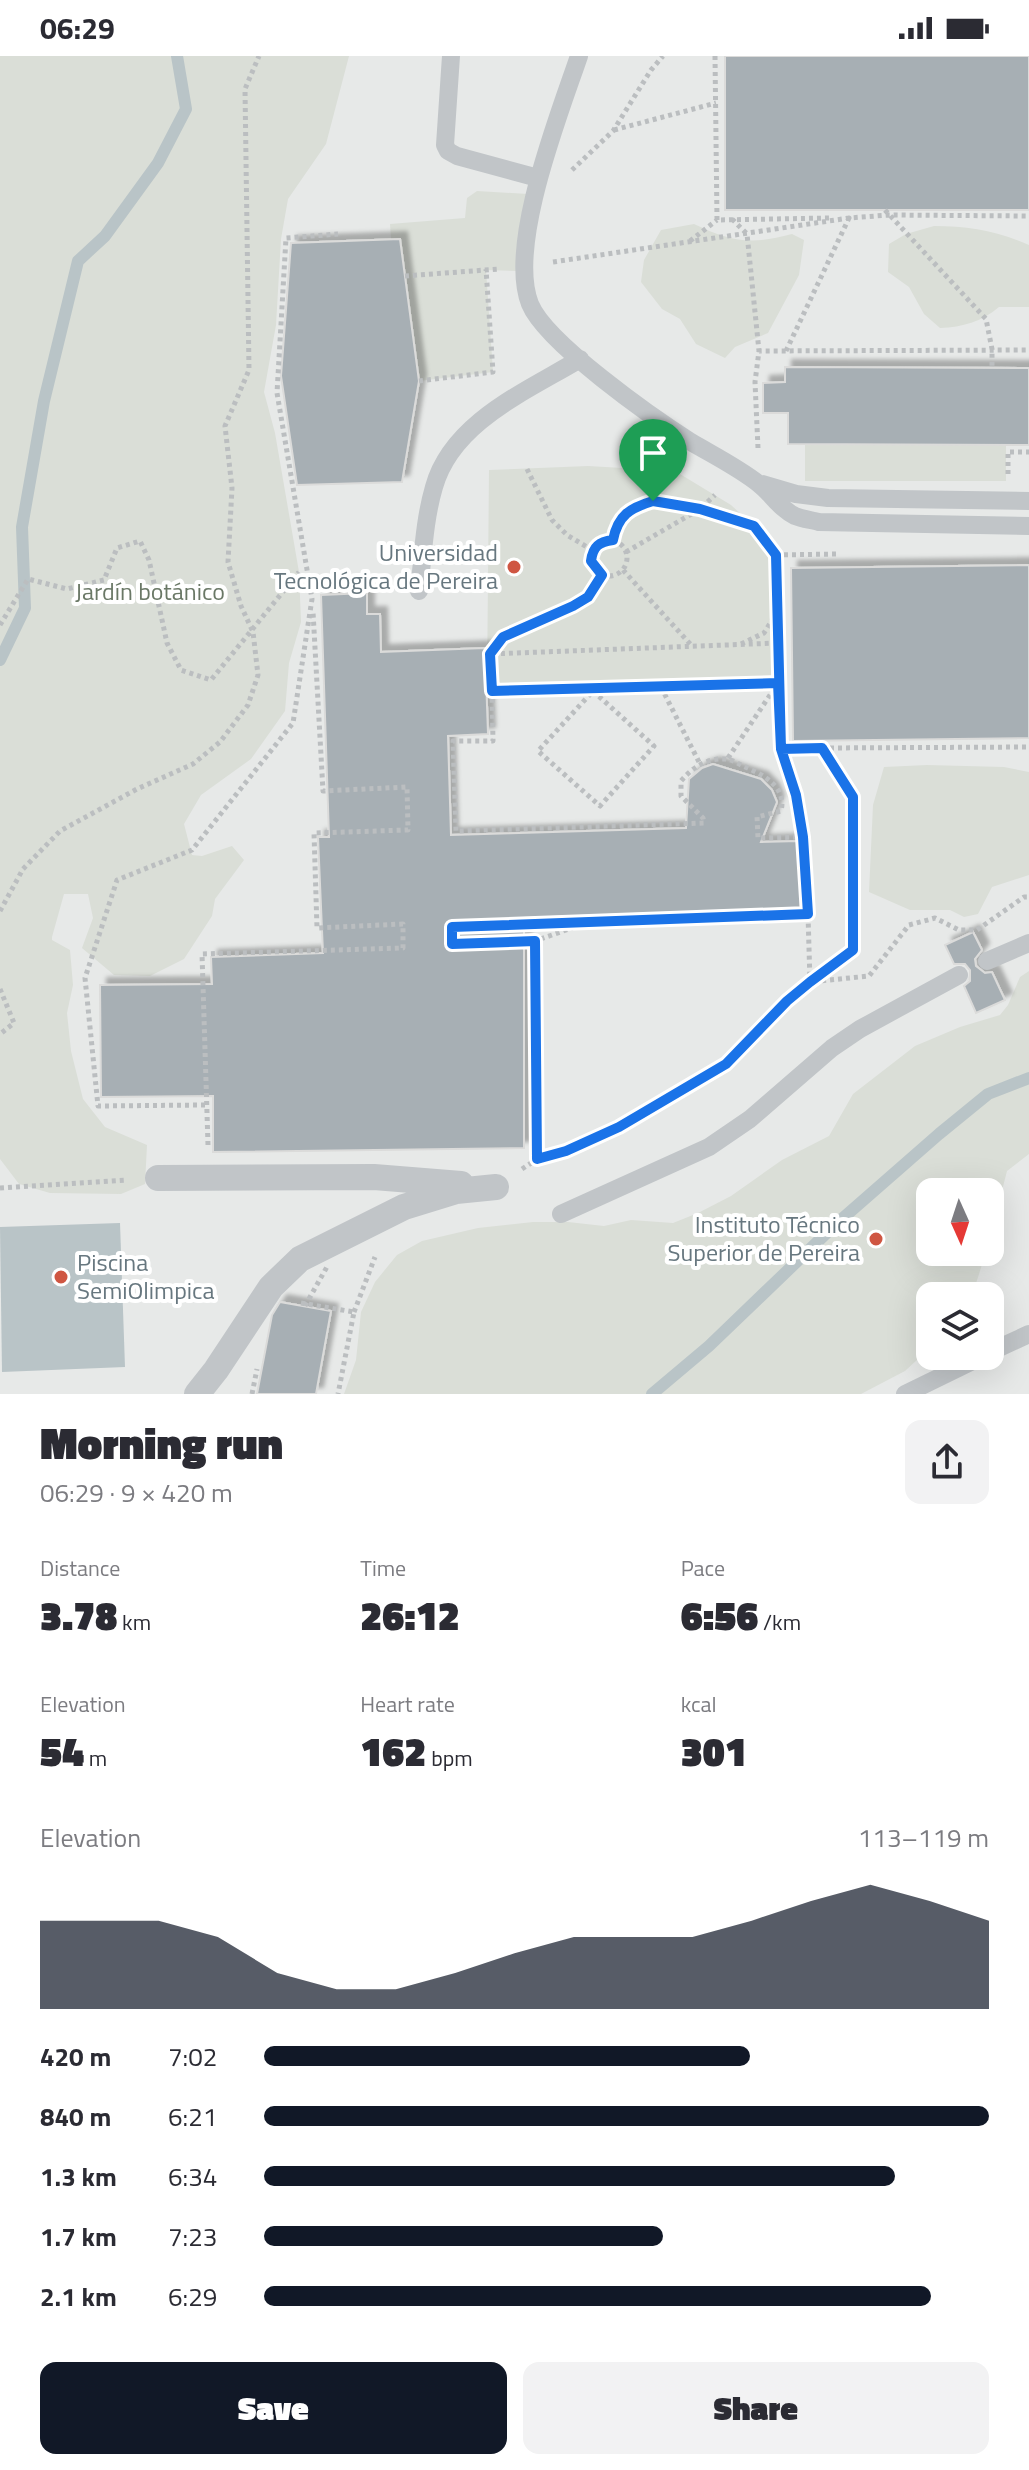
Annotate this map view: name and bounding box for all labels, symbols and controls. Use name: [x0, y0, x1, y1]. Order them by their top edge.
text: 06:29: [40, 5, 115, 51]
pin: [619, 419, 687, 501]
icon: arrive: [631, 431, 675, 475]
place label: Universidad Tecnológica de Pereira: [274, 534, 498, 598]
marker: Universidad Tecnológica de Pereira: [505, 558, 523, 576]
park label: Jardín botánico: [75, 573, 225, 609]
north arrow: [916, 1178, 1004, 1266]
map controls: [916, 1178, 1004, 1370]
place label: Instituto Técnico Superior de Pereira: [668, 1206, 860, 1270]
marker: Instituto Técnico Superior de Pereira: [867, 1230, 885, 1248]
place label: Piscina SemiOlimpica: [77, 1244, 215, 1308]
marker: Piscina SemiOlimpica: [52, 1268, 70, 1286]
button: layers: [916, 1282, 1004, 1370]
text: Morning run: [40, 1409, 283, 1476]
button: share: [905, 1420, 989, 1504]
text: 06:29 · 9 × 420 m: [40, 1473, 233, 1512]
text: Distance: [40, 1551, 120, 1585]
text: Time: [360, 1551, 406, 1585]
text: Pace: [681, 1551, 725, 1585]
text: 3.78: [40, 1585, 117, 1646]
text: 26:12: [360, 1585, 460, 1646]
text: 6:56: [681, 1585, 758, 1646]
text: km: [117, 1605, 151, 1639]
text: /km: [758, 1605, 801, 1639]
text: Elevation: [40, 1687, 126, 1721]
text: Heart rate: [360, 1687, 455, 1721]
text: kcal: [681, 1687, 717, 1721]
text: 54: [40, 1721, 84, 1782]
text: 162: [360, 1721, 426, 1782]
text: 301: [681, 1721, 747, 1782]
text: m: [84, 1741, 107, 1775]
text: bpm: [426, 1741, 473, 1775]
text: Elevation: [40, 1818, 141, 1857]
text: 113–119 m: [858, 1818, 989, 1857]
text: 420 m: [40, 2037, 111, 2076]
text: 7:02: [168, 2037, 217, 2076]
text: 840 m: [40, 2097, 111, 2136]
text: 6:21: [168, 2097, 217, 2136]
text: 1.3 km: [40, 2157, 117, 2196]
text: 6:34: [168, 2157, 217, 2196]
text: 1.7 km: [40, 2217, 117, 2256]
text: 7:23: [168, 2217, 217, 2256]
text: 2.1 km: [40, 2277, 117, 2316]
text: 6:29: [168, 2277, 217, 2316]
button: Save: [40, 2362, 507, 2454]
button: Share: [523, 2362, 989, 2454]

